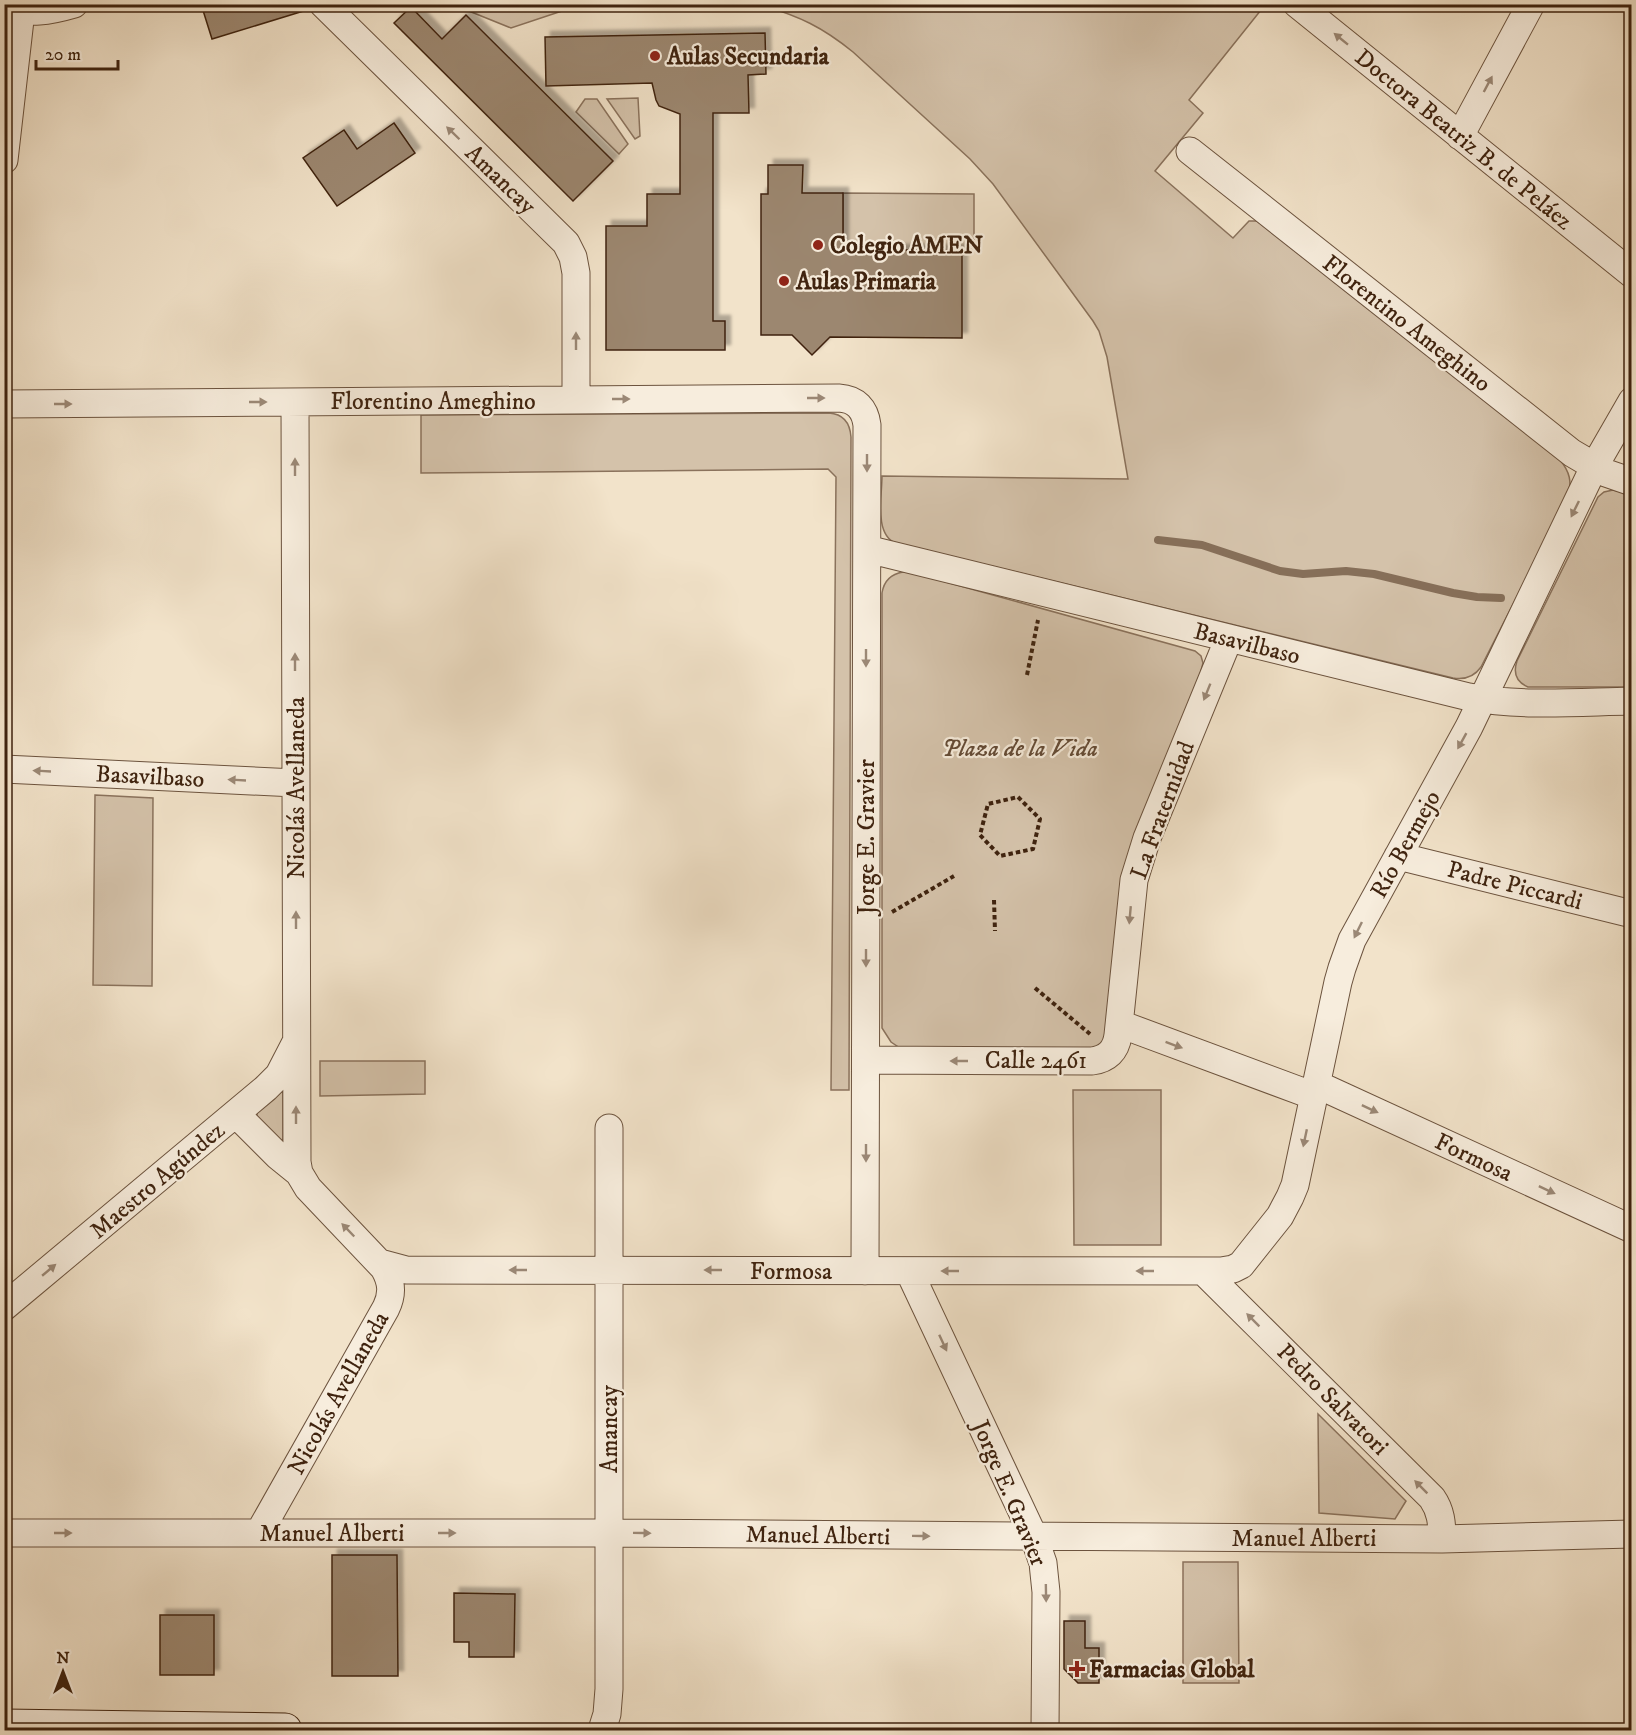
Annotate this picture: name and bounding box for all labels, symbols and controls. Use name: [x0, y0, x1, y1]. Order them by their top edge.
scale bar: [36, 33, 118, 71]
one-way arrow: [1333, 34, 1348, 46]
place label: Aulas Secundaria: [666, 42, 830, 72]
street label: Doctora Beatriz B. de Peláez: [1348, 43, 1579, 237]
text: 20 m: [45, 44, 81, 66]
marker: Aulas Secundaria: [648, 49, 662, 63]
one-way arrow: [1483, 75, 1493, 92]
one-way arrow: [447, 126, 461, 140]
street label: Amancay: [458, 138, 543, 221]
place label: Colegio AMEN: [830, 231, 984, 261]
marker: Colegio AMEN: [811, 238, 825, 252]
street label: Florentino Ameghino: [1316, 249, 1497, 399]
place label: Aulas Primaria: [795, 267, 937, 297]
marker: Aulas Primaria: [777, 274, 791, 288]
one-way arrow: [571, 332, 581, 351]
street label: Florentino Ameghino: [330, 387, 536, 417]
one-way arrow: [806, 393, 825, 403]
one-way arrow: [611, 394, 630, 404]
one-way arrow: [248, 397, 267, 407]
one-way arrow: [53, 399, 72, 409]
one-way arrow: [862, 453, 872, 472]
one-way arrow: [290, 457, 300, 476]
one-way arrow: [1570, 500, 1579, 517]
street label: Basavilbaso: [1190, 616, 1303, 672]
one-way arrow: [861, 648, 871, 667]
one-way arrow: [290, 652, 300, 671]
one-way arrow: [1202, 684, 1212, 702]
street label: Nicolás Avellaneda: [282, 696, 312, 879]
one-way arrow: [1457, 732, 1467, 749]
park label: Plaza de la Vida: [942, 734, 1098, 764]
street label: La Fraternidad: [1124, 737, 1202, 883]
street label: Basavilbaso: [95, 759, 205, 795]
street label: Jorge E. Gravier: [852, 759, 882, 917]
one-way arrow: [33, 766, 52, 775]
one-way arrow: [228, 776, 247, 785]
street label: Río Bermejo: [1364, 785, 1448, 904]
street label: Padre Piccardi: [1444, 855, 1585, 917]
one-way arrow: [1125, 906, 1135, 925]
one-way arrow: [291, 910, 301, 929]
one-way arrow: [1353, 921, 1362, 938]
one-way arrow: [861, 948, 871, 967]
one-way arrow: [1166, 1040, 1184, 1050]
street label: Calle 2461: [985, 1046, 1087, 1076]
one-way arrow: [950, 1056, 969, 1065]
one-way arrow: [1361, 1104, 1378, 1113]
one-way arrow: [291, 1105, 301, 1124]
street label: Maestro Agúndez: [84, 1115, 232, 1246]
street label: Formosa: [1430, 1127, 1518, 1189]
one-way arrow: [1300, 1129, 1309, 1148]
one-way arrow: [861, 1143, 871, 1162]
one-way arrow: [1538, 1185, 1556, 1195]
one-way arrow: [342, 1224, 356, 1238]
street label: Formosa: [750, 1257, 833, 1287]
one-way arrow: [41, 1264, 56, 1277]
one-way arrow: [508, 1265, 527, 1275]
one-way arrow: [703, 1265, 722, 1275]
one-way arrow: [940, 1266, 959, 1276]
one-way arrow: [1135, 1266, 1154, 1276]
street label: Nicolás Avellaneda: [282, 1306, 397, 1480]
one-way arrow: [1245, 1313, 1260, 1327]
one-way arrow: [939, 1334, 948, 1351]
street label: Pedro Salvatori: [1270, 1337, 1395, 1462]
street label: Amancay: [595, 1385, 625, 1473]
street label: Jorge E. Gravier: [964, 1414, 1053, 1571]
one-way arrow: [1414, 1480, 1428, 1494]
street label: Manuel Alberti: [260, 1519, 404, 1549]
street label: Manuel Alberti: [745, 1520, 891, 1552]
street label: Manuel Alberti: [1232, 1524, 1376, 1554]
one-way arrow: [54, 1528, 73, 1538]
one-way arrow: [438, 1528, 457, 1538]
one-way arrow: [632, 1528, 651, 1538]
one-way arrow: [911, 1531, 930, 1541]
one-way arrow: [1041, 1584, 1051, 1603]
north arrow: [33, 1642, 93, 1702]
text: N: [56, 1648, 70, 1668]
place label: Farmacias Global: [1089, 1655, 1255, 1685]
marker: Farmacias Global: [1070, 1662, 1084, 1676]

